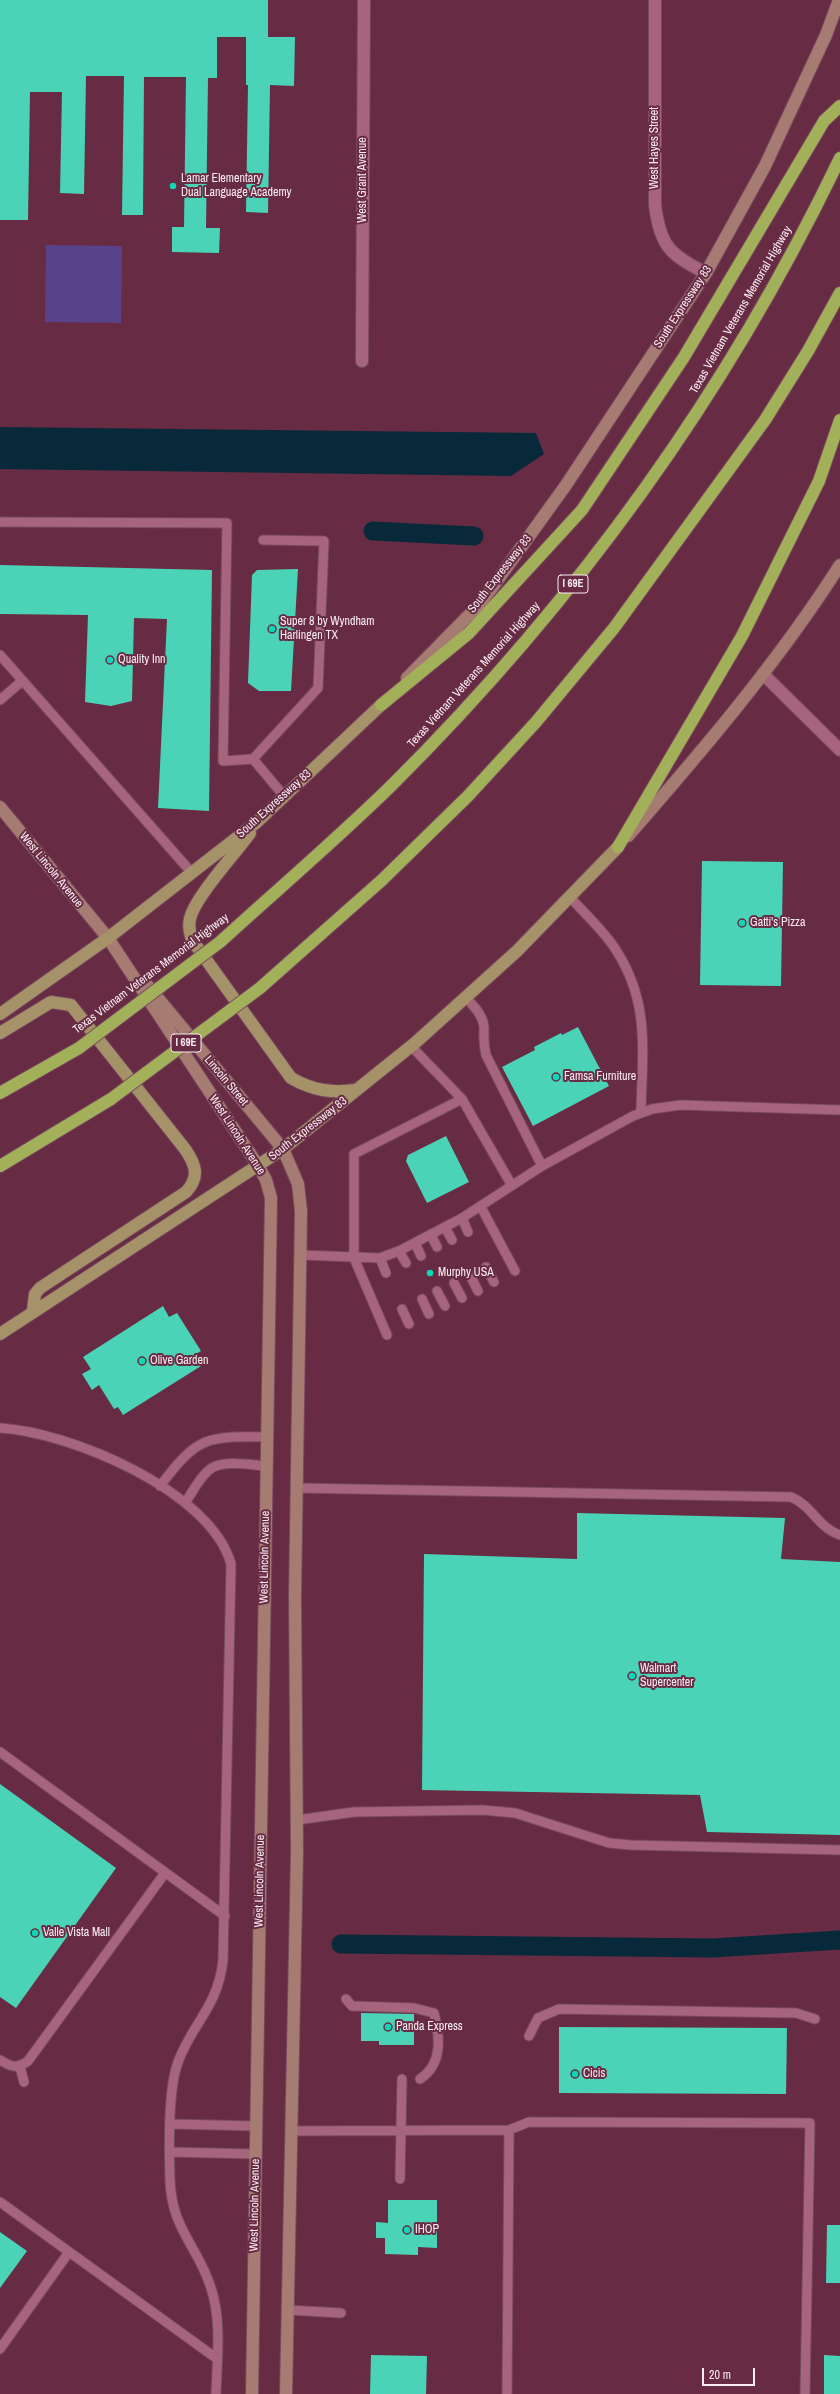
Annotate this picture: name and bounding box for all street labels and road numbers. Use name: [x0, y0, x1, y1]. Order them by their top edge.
street label: West Hayes Street: [648, 107, 662, 189]
street label: West Grant Avenue: [356, 137, 370, 223]
street label: Texas Vietnam Veterans Memorial Highway: [687, 224, 795, 396]
street label: South Expressway 83: [651, 263, 715, 351]
street label: South Expressway 83: [465, 532, 535, 616]
road number: I 69E: [558, 575, 588, 593]
street label: Texas Vietnam Veterans Memorial Highway: [405, 599, 543, 751]
street label: South Expressway 83: [234, 767, 314, 841]
street label: West Lincoln Avenue: [16, 829, 86, 911]
street label: Texas Vietnam Veterans Memorial Highway: [70, 911, 232, 1037]
road number: I 69E: [171, 1034, 201, 1052]
street label: Lincoln Street: [201, 1053, 251, 1109]
street label: West Lincoln Avenue: [206, 1092, 268, 1178]
street label: South Expressway 83: [266, 1094, 350, 1164]
street label: West Lincoln Avenue: [257, 1511, 273, 1603]
street label: West Lincoln Avenue: [252, 1835, 268, 1927]
street label: West Lincoln Avenue: [247, 2159, 263, 2251]

